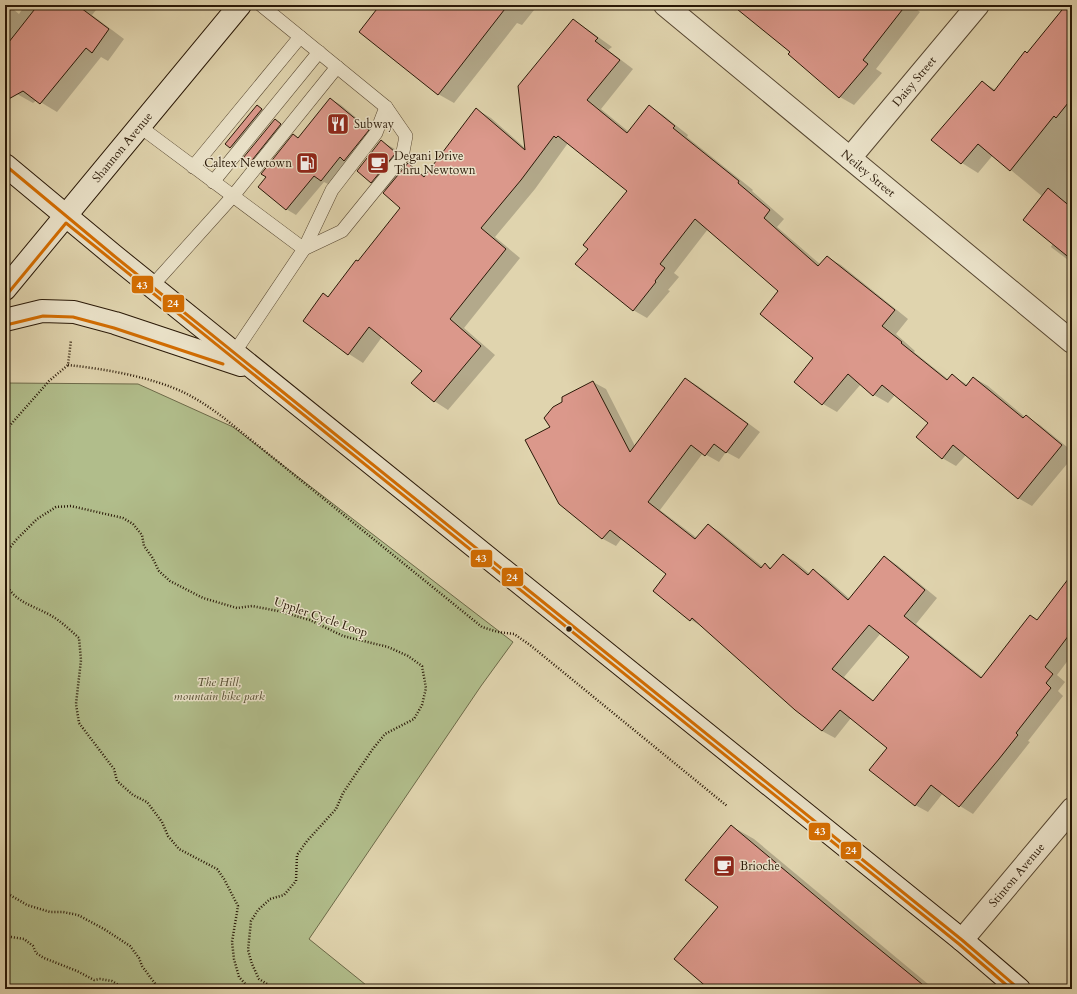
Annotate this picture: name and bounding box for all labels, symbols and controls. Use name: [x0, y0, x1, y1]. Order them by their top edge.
street label: Daisy Street: [889, 53, 940, 110]
street label: Shannon Avenue: [88, 109, 156, 186]
restaurant icon: Subway: [325, 111, 351, 137]
place label: Subway: [354, 116, 395, 132]
street label: Neiley Street: [838, 146, 899, 201]
place label: Degani Drive Thru Newtown: [394, 148, 476, 178]
fuel station icon: Caltex Newtown: [294, 150, 320, 176]
cafe icon: Degani Drive Thru Newtown: [365, 150, 391, 176]
place label: Caltex Newtown: [204, 155, 292, 171]
line badge: 43: [131, 275, 154, 294]
text: 43: [136, 278, 148, 293]
line badge: 24: [162, 294, 185, 313]
text: 24: [167, 296, 179, 311]
line badge: 43: [470, 549, 493, 568]
text: 43: [475, 551, 487, 566]
line badge: 24: [501, 567, 524, 587]
text: 24: [506, 570, 518, 585]
street label: Uppler Cycle Loop: [272, 593, 370, 641]
unlabelled marker: [564, 624, 574, 634]
park label: The Hill, mountain bike park: [173, 674, 265, 704]
line badge: 43: [808, 822, 831, 841]
text: 43: [814, 824, 826, 839]
street label: Stinton Avenue: [985, 839, 1048, 910]
line badge: 24: [840, 841, 862, 860]
text: 24: [845, 843, 857, 858]
cafe icon: Brioche: [711, 853, 737, 879]
place label: Brioche: [740, 858, 780, 874]

